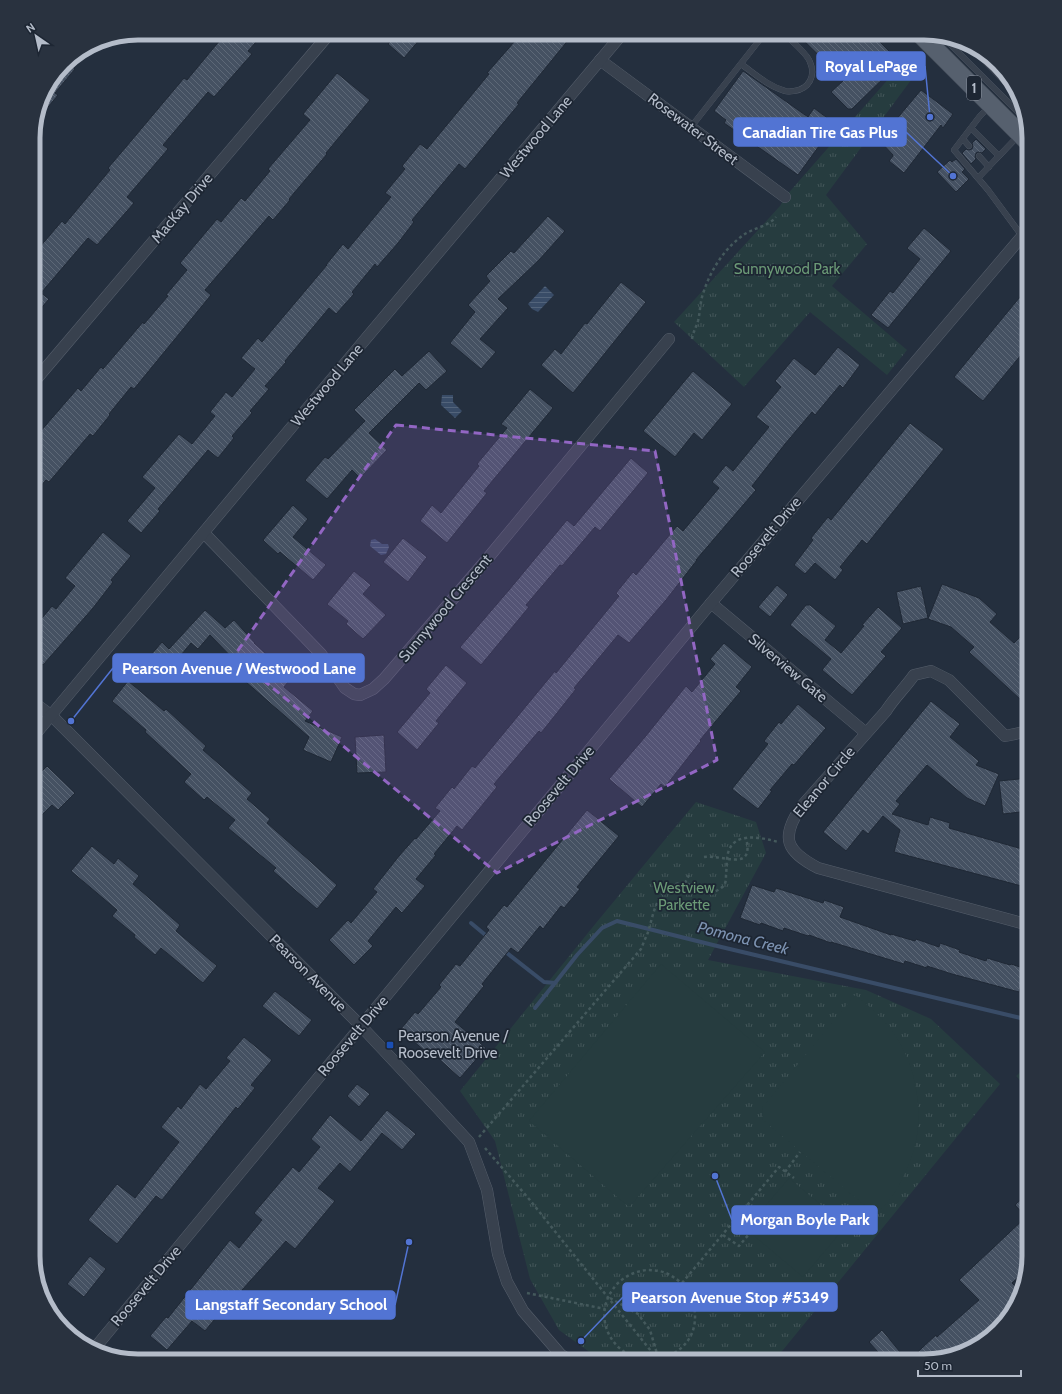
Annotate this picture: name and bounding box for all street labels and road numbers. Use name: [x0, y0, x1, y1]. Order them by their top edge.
road number: 1: [967, 76, 981, 100]
street label: Rosewater Street: [644, 89, 742, 169]
street label: Westwood Lane: [496, 92, 576, 182]
street label: MacKay Drive: [147, 169, 217, 247]
street label: Westwood Lane: [287, 340, 367, 430]
street label: Roosevelt Drive: [727, 493, 805, 581]
street label: Sunnywood Crescent: [395, 551, 495, 665]
street label: Silverview Gate: [745, 630, 831, 706]
street label: Roosevelt Drive: [520, 742, 598, 830]
street label: Eleanor Circle: [789, 743, 859, 821]
street label: Pearson Avenue: [266, 931, 351, 1016]
street label: Roosevelt Drive: [314, 992, 392, 1080]
street label: Roosevelt Drive: [107, 1242, 185, 1330]

